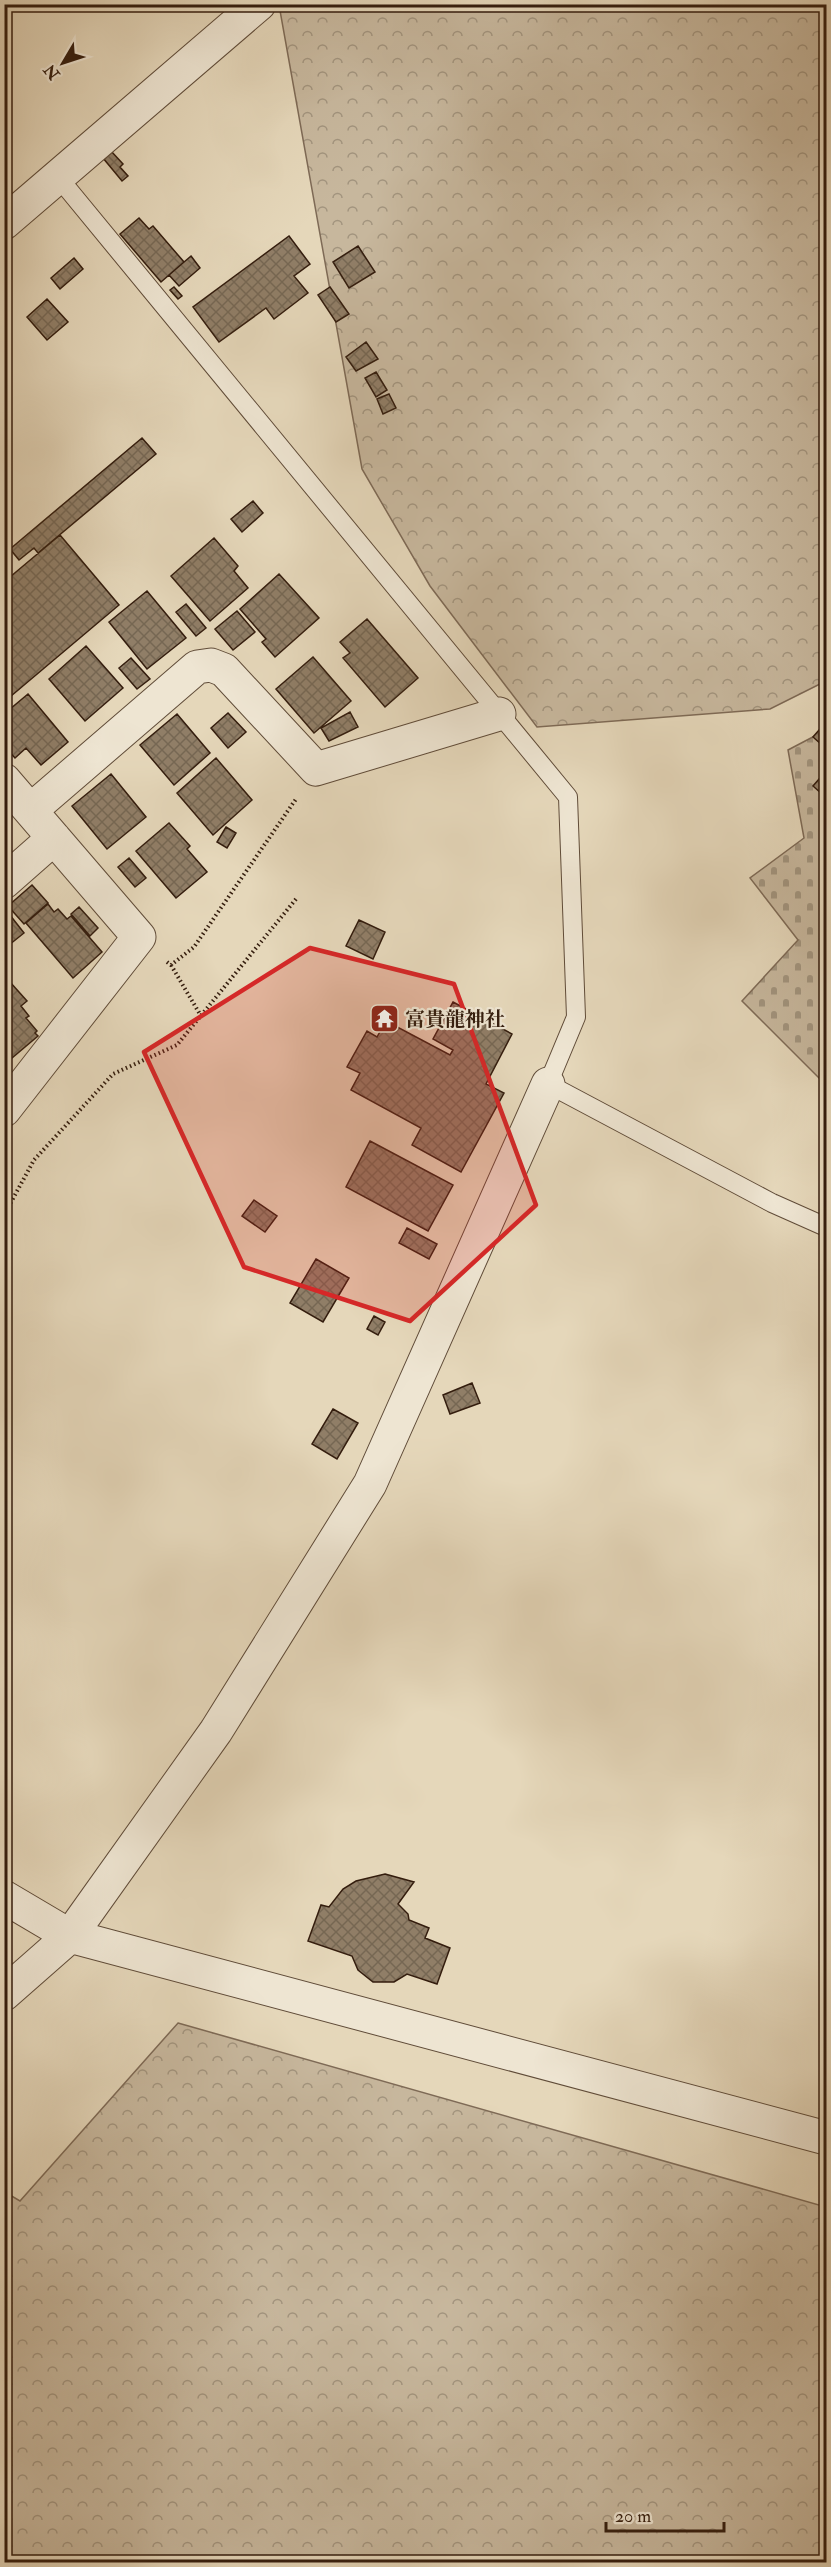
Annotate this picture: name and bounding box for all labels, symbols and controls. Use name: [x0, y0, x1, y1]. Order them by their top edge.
north arrow: [33, 33, 93, 93]
text: N: [39, 59, 65, 84]
temple icon: 富貴龍神社: [368, 1003, 400, 1035]
place label: 富貴龍神社: [405, 1007, 505, 1032]
scale bar: [606, 2495, 724, 2533]
text: 20 m: [615, 2505, 651, 2528]

